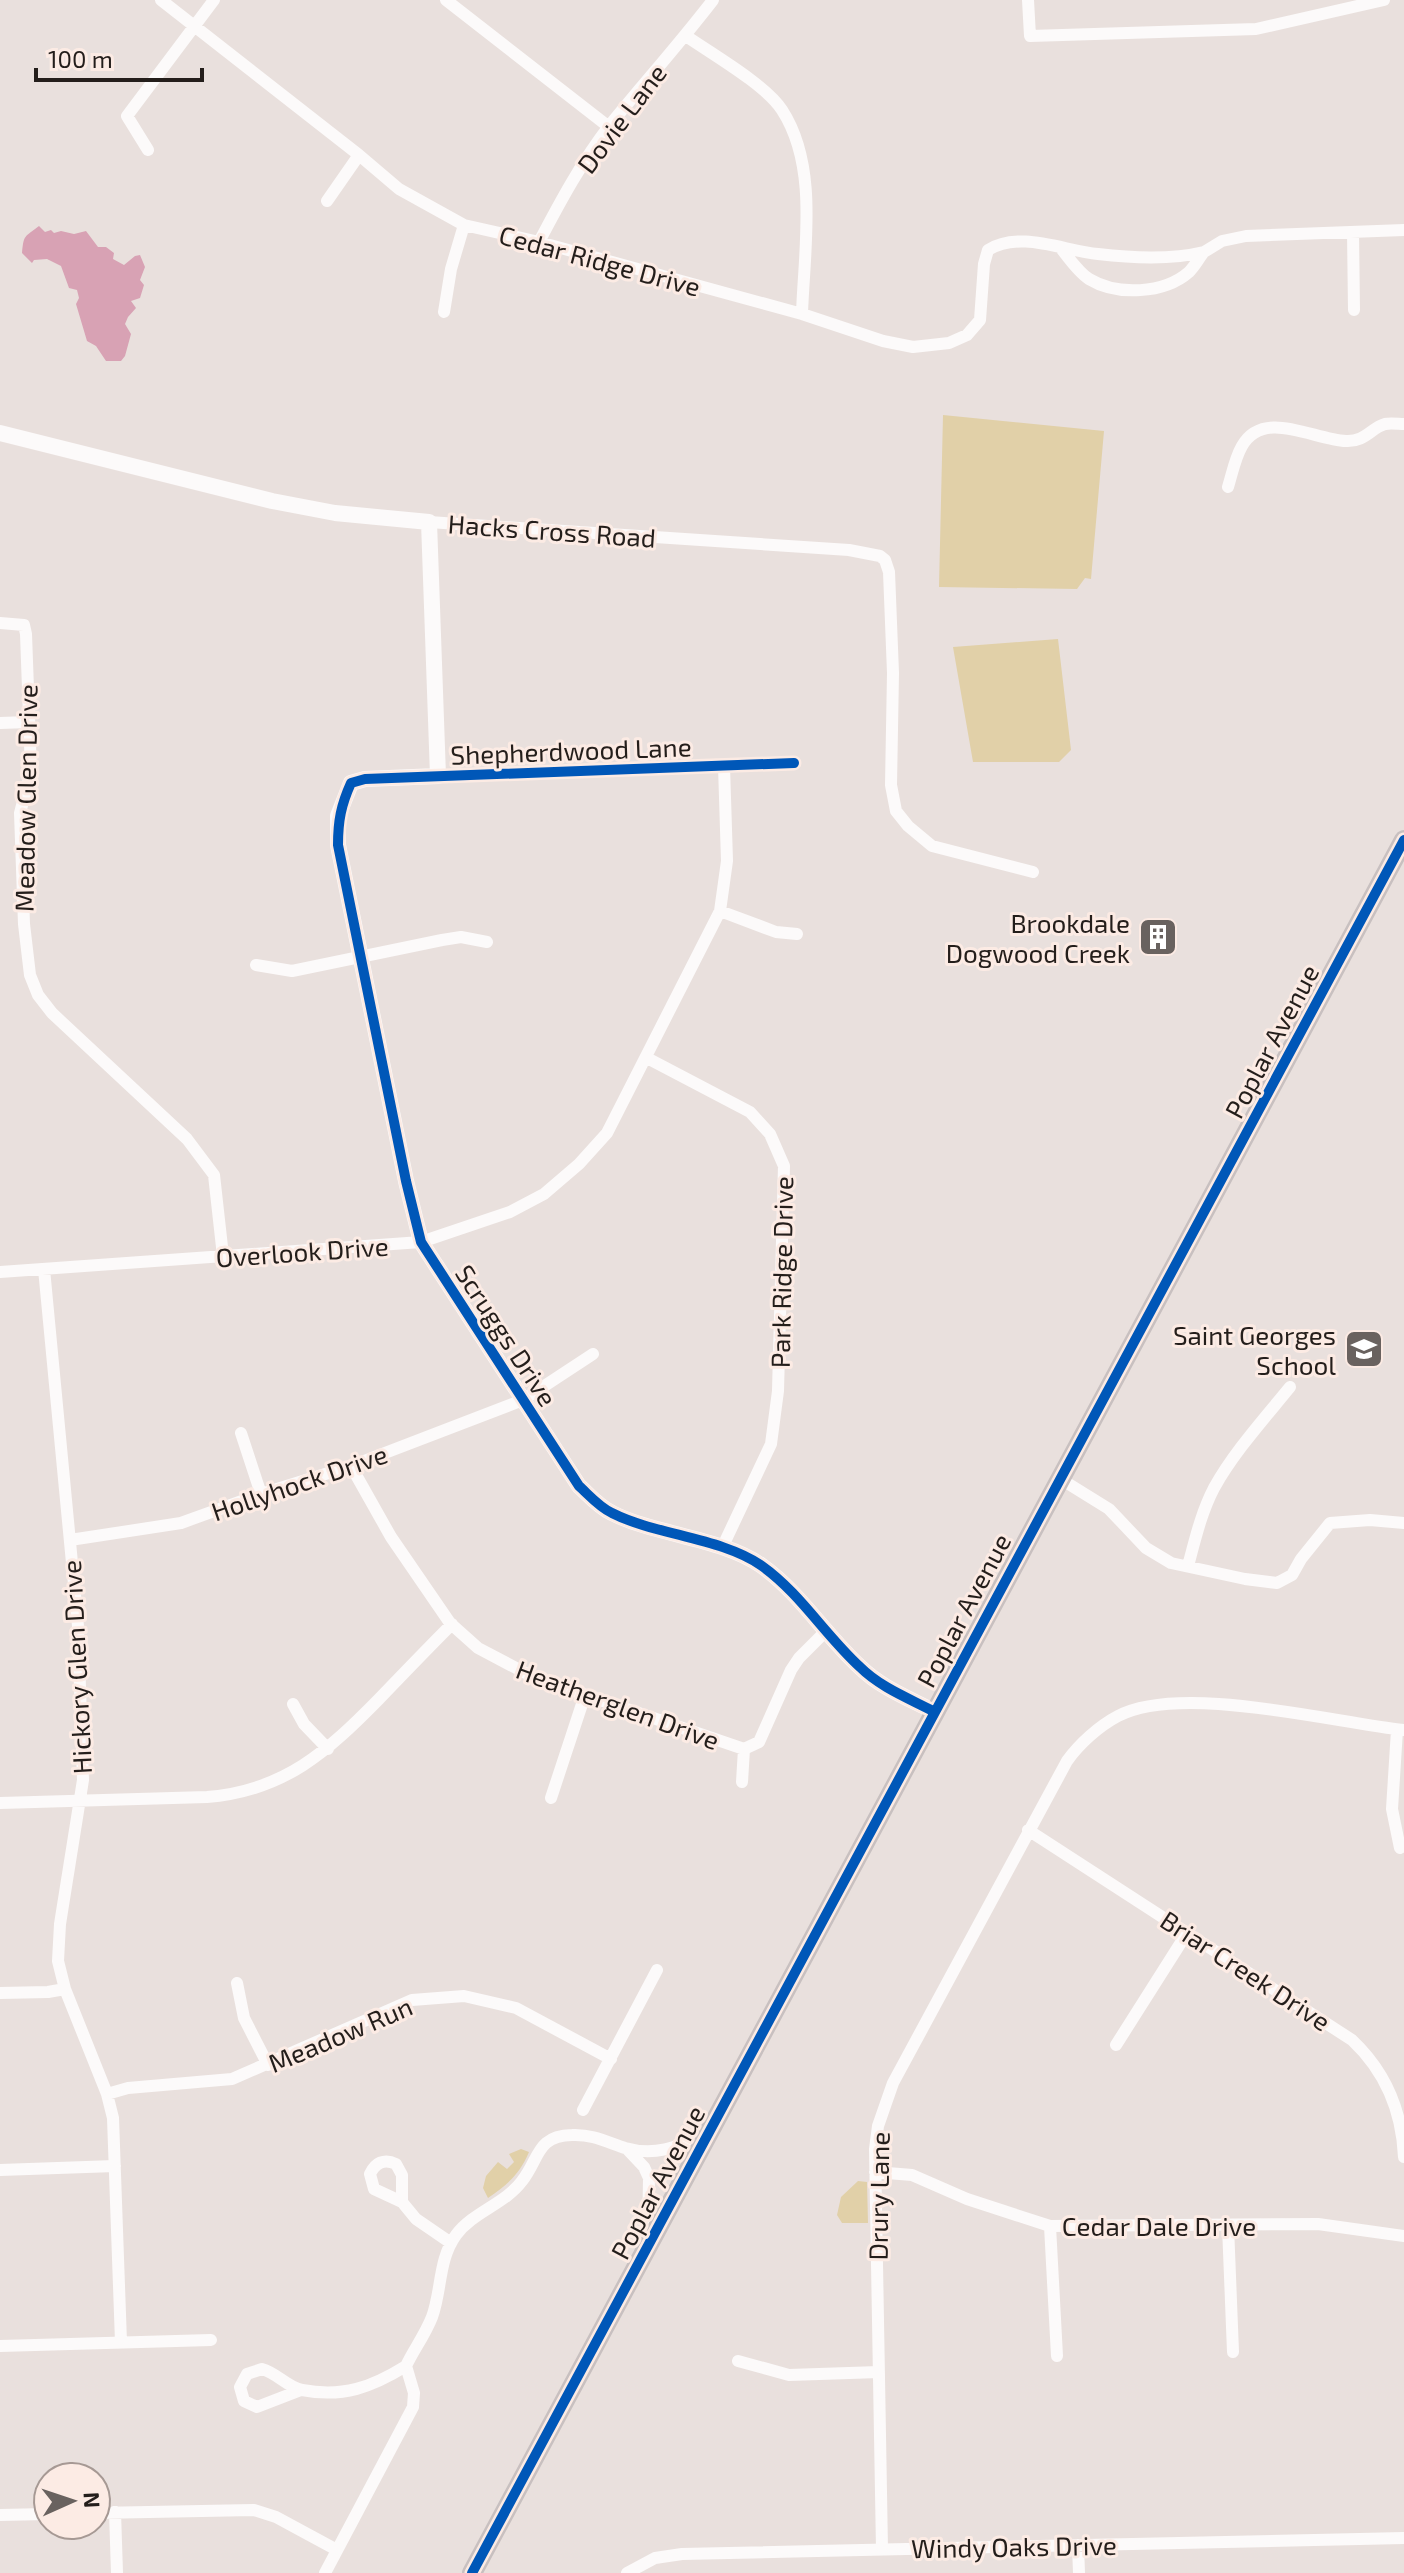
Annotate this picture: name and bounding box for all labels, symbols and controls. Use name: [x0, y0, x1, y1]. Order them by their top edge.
scale bar: [36, 32, 202, 82]
text: 100 m: [48, 44, 113, 73]
street label: Dovie Lane: [570, 57, 672, 179]
street label: Cedar Ridge Drive: [496, 218, 704, 302]
street label: Hacks Cross Road: [447, 507, 657, 553]
street label: Meadow Glen Drive: [8, 684, 42, 912]
street label: Shepherdwood Lane: [450, 730, 692, 770]
place label: Brookdale Dogwood Creek: [946, 907, 1130, 968]
building icon: Brookdale Dogwood Creek: [1137, 916, 1179, 958]
street label: Poplar Avenue: [1218, 959, 1324, 1123]
street label: Park Ridge Drive: [764, 1176, 798, 1368]
street label: Overlook Drive: [215, 1229, 389, 1273]
street label: Scruggs Drive: [450, 1259, 564, 1411]
place label: Saint Georges School: [1173, 1319, 1336, 1380]
school or university icon: Saint Georges School: [1343, 1328, 1385, 1370]
street label: Hollyhock Drive: [207, 1437, 391, 1527]
street label: Poplar Avenue: [910, 1528, 1016, 1692]
street label: Hickory Glen Drive: [55, 1559, 97, 1775]
street label: Heatherglen Drive: [512, 1653, 724, 1755]
street label: Briar Creek Drive: [1155, 1904, 1337, 2036]
street label: Meadow Run: [263, 1990, 417, 2078]
street label: Poplar Avenue: [604, 2100, 710, 2264]
street label: Drury Lane: [861, 2131, 895, 2261]
street label: Cedar Dale Drive: [1062, 2210, 1256, 2241]
north arrow: [32, 2461, 112, 2541]
text: N: [80, 2491, 106, 2509]
street label: Windy Oaks Drive: [911, 2529, 1117, 2563]

